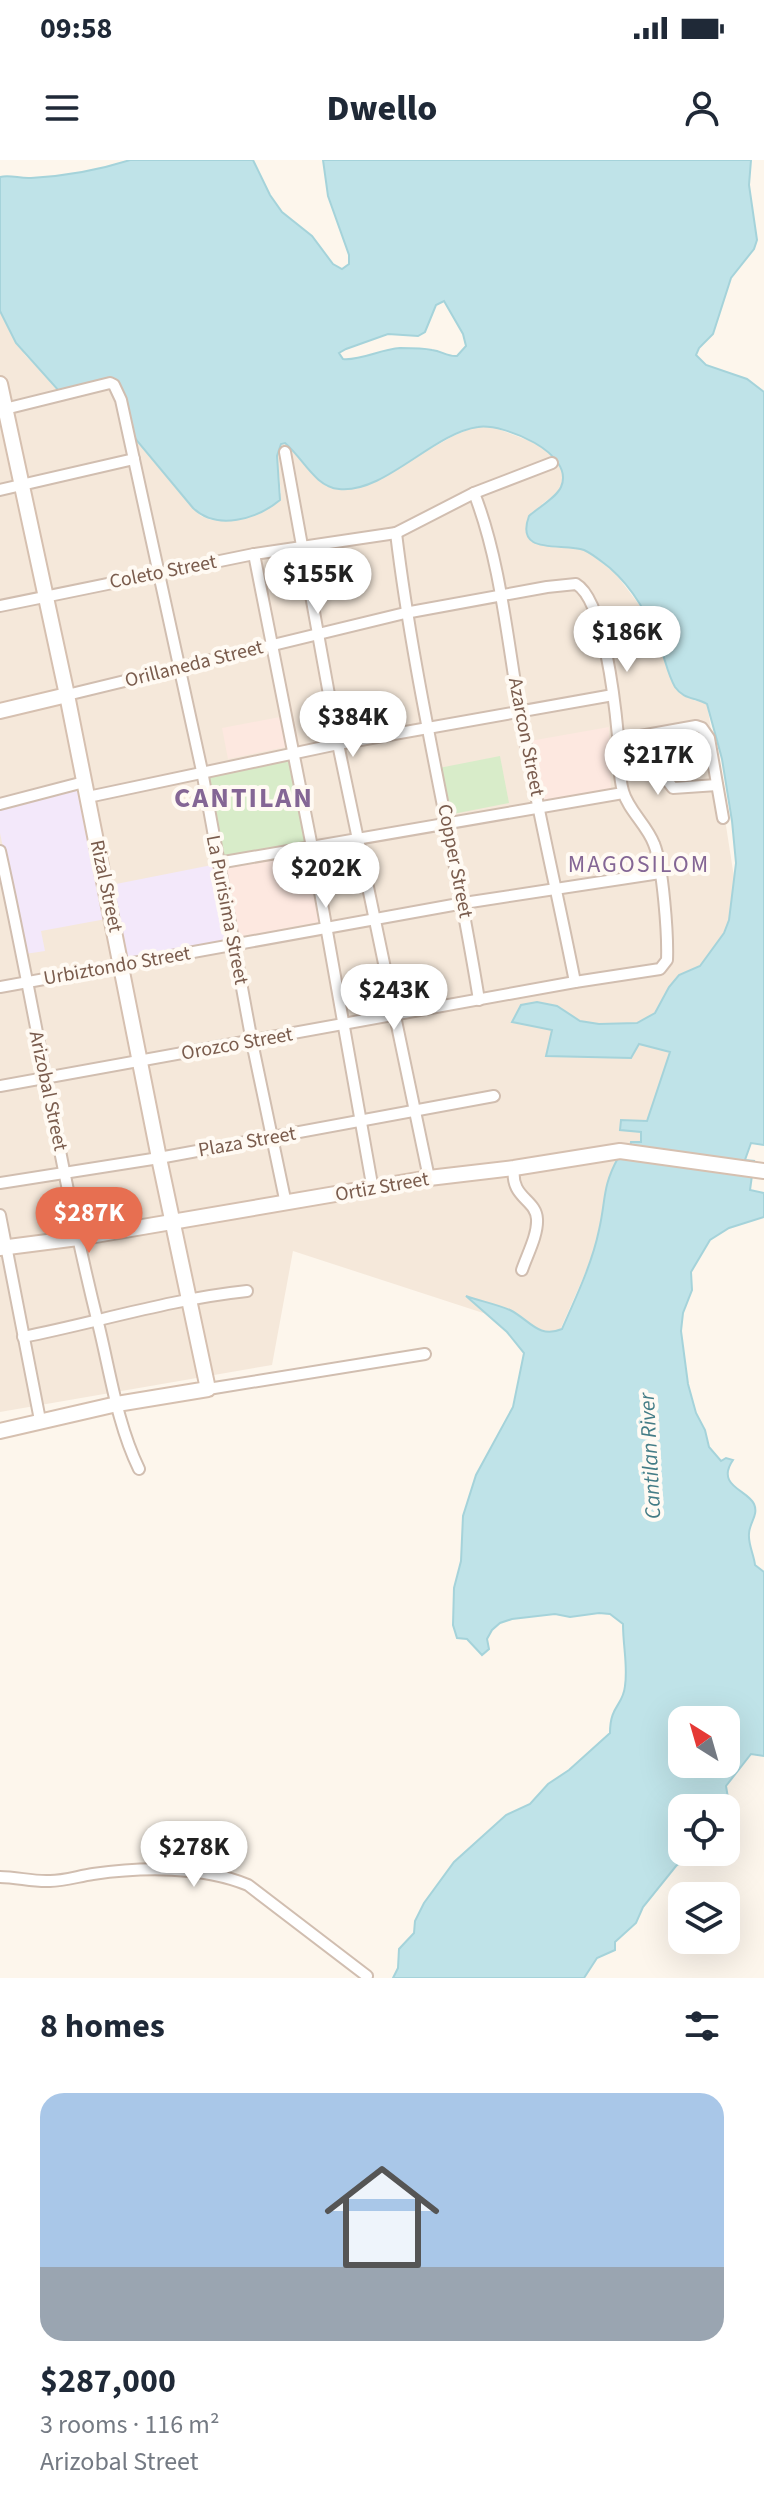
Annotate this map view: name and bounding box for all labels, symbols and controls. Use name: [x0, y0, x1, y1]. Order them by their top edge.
text: 09:58: [40, 7, 112, 50]
text: Dwello: [327, 83, 437, 134]
icon: menu: [40, 86, 84, 130]
icon: person: [680, 86, 724, 130]
street label: Coleto Street: [107, 548, 219, 596]
pin: $155K: [262, 548, 374, 616]
text: $155K: [283, 555, 353, 592]
pin: $186K: [571, 606, 683, 674]
text: $186K: [592, 613, 662, 650]
street label: Orillaneda Street: [122, 633, 266, 695]
street label: Azarcon Street: [501, 675, 551, 799]
pin: $384K: [297, 691, 409, 759]
text: $384K: [318, 698, 388, 735]
pin: $217K: [602, 729, 714, 797]
text: $217K: [623, 736, 693, 773]
district label: CANTILAN: [174, 778, 314, 818]
street label: Copper Street: [430, 802, 480, 921]
street label: La Purisima Street: [199, 833, 255, 987]
street label: Rizal Street: [83, 837, 129, 935]
pin: $202K: [270, 842, 382, 910]
district label: MAGOSILOM: [568, 847, 710, 882]
text: $202K: [291, 849, 361, 886]
street label: Urbiztondo Street: [41, 939, 193, 993]
pin: $243K: [338, 964, 450, 1032]
text: $243K: [359, 971, 429, 1008]
street label: Orozco Street: [179, 1020, 295, 1068]
street label: Arizobal Street: [22, 1028, 74, 1154]
street label: Plaza Street: [196, 1120, 298, 1164]
street label: Ortiz Street: [333, 1165, 431, 1209]
pin: $287K: [33, 1187, 145, 1255]
text: $287K: [54, 1194, 124, 1231]
water label: Cantilan River: [631, 1391, 669, 1520]
north arrow: [668, 1706, 740, 1778]
map controls: [668, 1706, 740, 1954]
button: locate: [668, 1794, 740, 1866]
pin: $278K: [138, 1821, 250, 1889]
text: $278K: [159, 1828, 229, 1865]
button: layers: [668, 1882, 740, 1954]
text: 8 homes: [40, 2002, 165, 2051]
icon: filters: [680, 2004, 724, 2048]
icon: home: [310, 2145, 454, 2289]
text: $287,000: [40, 2357, 176, 2406]
text: 3 rooms · 116 m²: [40, 2406, 219, 2443]
text: Arizobal Street: [40, 2443, 199, 2480]

